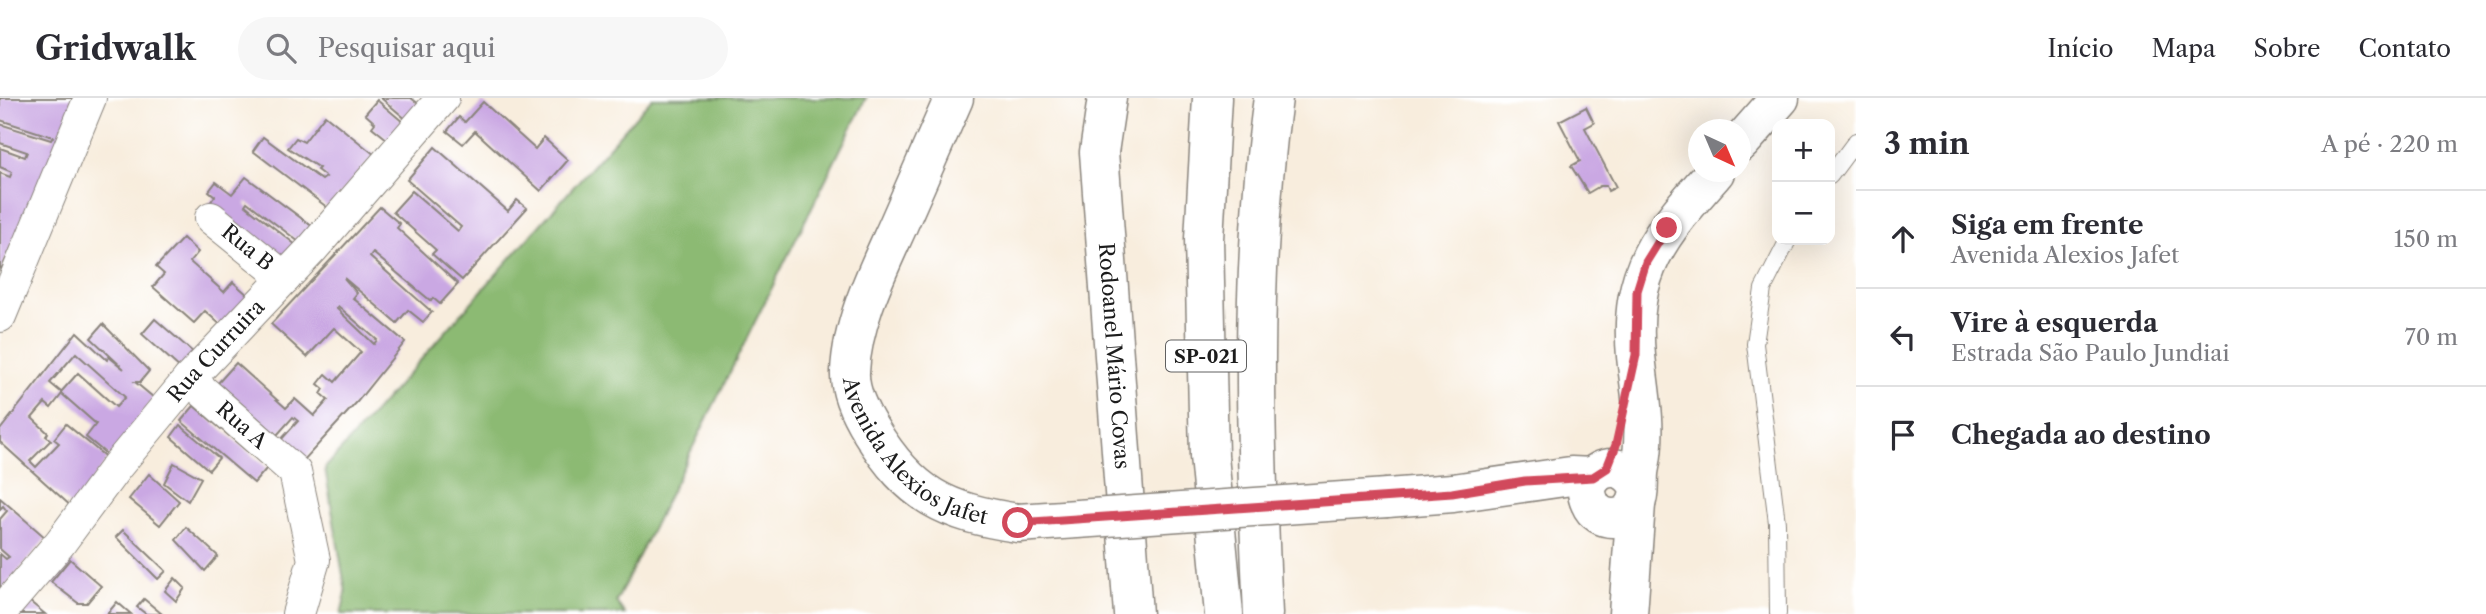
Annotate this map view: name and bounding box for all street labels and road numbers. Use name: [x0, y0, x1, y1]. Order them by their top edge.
street label: Rua B: [217, 219, 279, 276]
street label: Rodoanel Mário Covas: [1094, 242, 1135, 470]
street label: Rua Curruira: [162, 294, 270, 407]
road number: SP-021: [1166, 340, 1246, 372]
street label: Avenida Alexios Jafet: [838, 374, 991, 529]
street label: Rua A: [211, 396, 273, 454]

